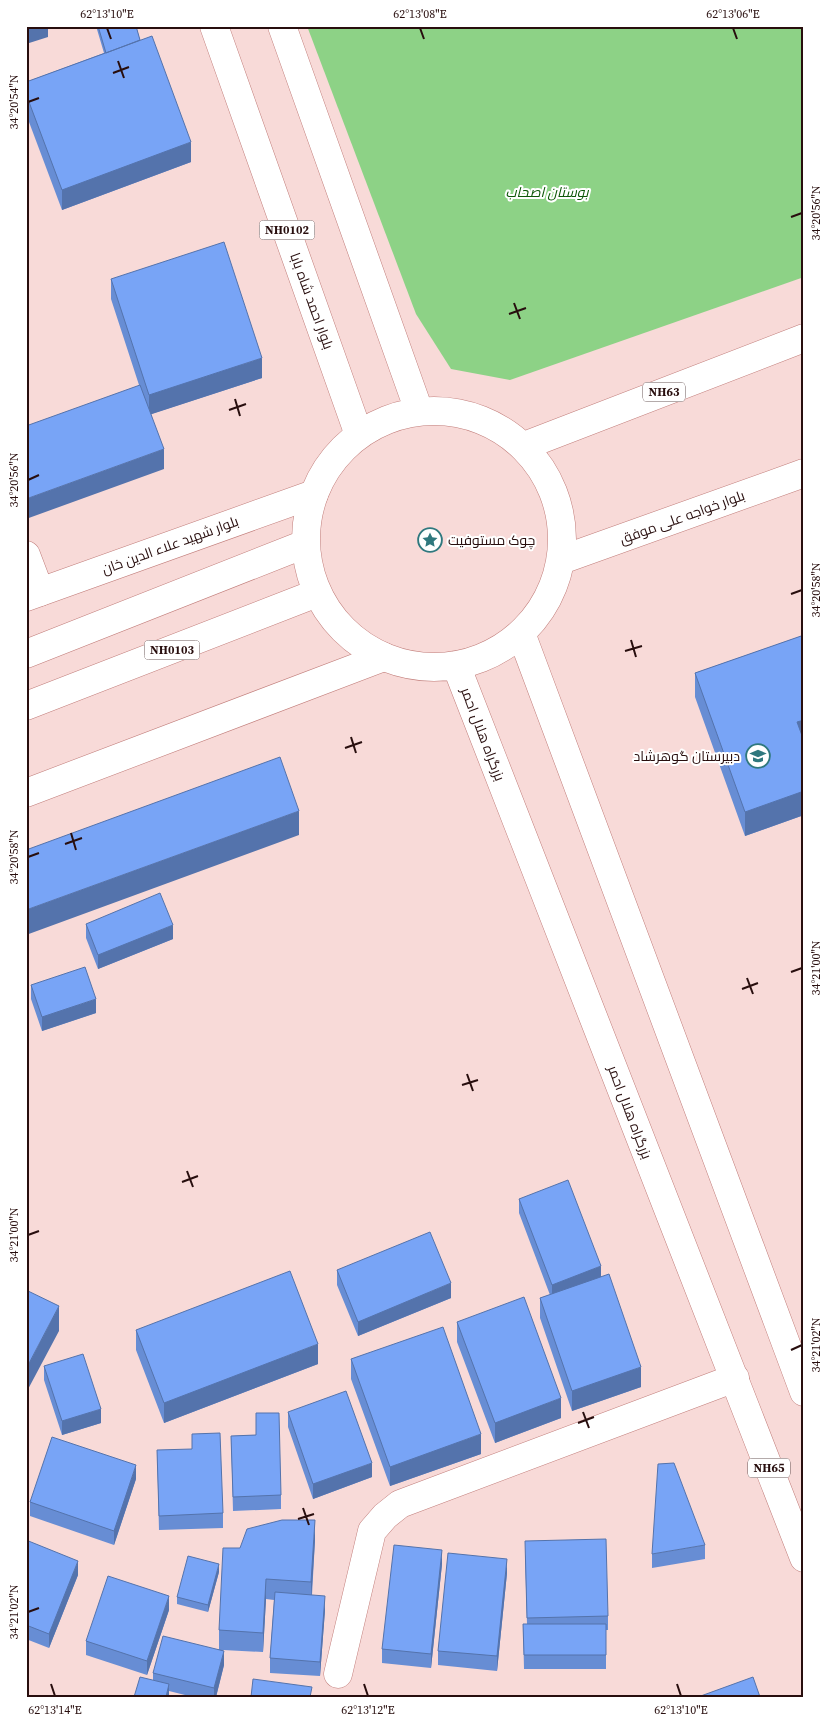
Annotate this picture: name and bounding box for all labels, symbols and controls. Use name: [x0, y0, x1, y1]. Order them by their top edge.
text: 62°13'10"E: [80, 6, 134, 22]
text: 62°13'08"E: [393, 6, 447, 22]
text: 62°13'06"E: [706, 6, 760, 22]
text: 34°20'54"N: [6, 74, 22, 130]
park label: بوستان اصحاب: [505, 182, 590, 202]
text: 34°20'56"N: [808, 185, 824, 241]
road number: NH0102: [260, 220, 314, 240]
street label: بلوار احمد شاه بابا: [285, 250, 339, 352]
road number: NH63: [643, 382, 685, 402]
text: 34°20'56"N: [6, 452, 22, 508]
street label: بلوار خواجه علی موفق: [617, 485, 747, 549]
street label: بلوار شهید علاء الدین خان: [99, 511, 241, 579]
place icon: چوک مستوفیت: [417, 527, 443, 553]
place label: چوک مستوفیت: [448, 530, 535, 550]
text: 34°20'58"N: [808, 562, 824, 618]
road number: NH0103: [144, 640, 200, 660]
street label: بزرگراه هلال احمر: [456, 683, 510, 784]
school or university icon: دبیرستان گوهرشاد: [745, 743, 771, 769]
place label: دبیرستان گوهرشاد: [633, 746, 740, 766]
text: 34°20'58"N: [6, 829, 22, 885]
text: 34°21'00"N: [808, 940, 824, 996]
street label: بزرگراه هلال احمر: [603, 1061, 657, 1162]
text: 34°21'00"N: [6, 1207, 22, 1263]
text: 34°21'02"N: [808, 1317, 824, 1373]
road number: NH65: [748, 1459, 790, 1478]
text: 34°21'02"N: [6, 1584, 22, 1640]
text: 62°13'14"E: [28, 1702, 82, 1718]
text: 62°13'12"E: [341, 1702, 395, 1718]
text: 62°13'10"E: [654, 1702, 708, 1718]

